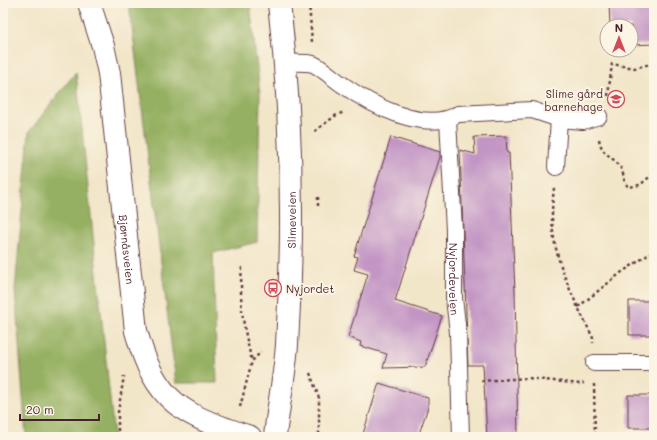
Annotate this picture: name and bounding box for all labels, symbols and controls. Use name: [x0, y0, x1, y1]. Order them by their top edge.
north arrow: [599, 18, 639, 58]
text: N: [615, 20, 623, 35]
place label: Slime gård barnehage: [544, 86, 603, 114]
school or university icon: Slime gård barnehage: [606, 89, 626, 109]
street label: Slimeveien: [283, 191, 298, 248]
street label: Bjørnåsveien: [116, 214, 139, 285]
street label: Nyjordeveien: [447, 243, 463, 316]
bus stop icon: Nyjordet: [263, 278, 283, 298]
place label: Nyjordet: [286, 281, 334, 296]
scale bar: [20, 396, 99, 422]
text: 20 m: [26, 401, 54, 417]

